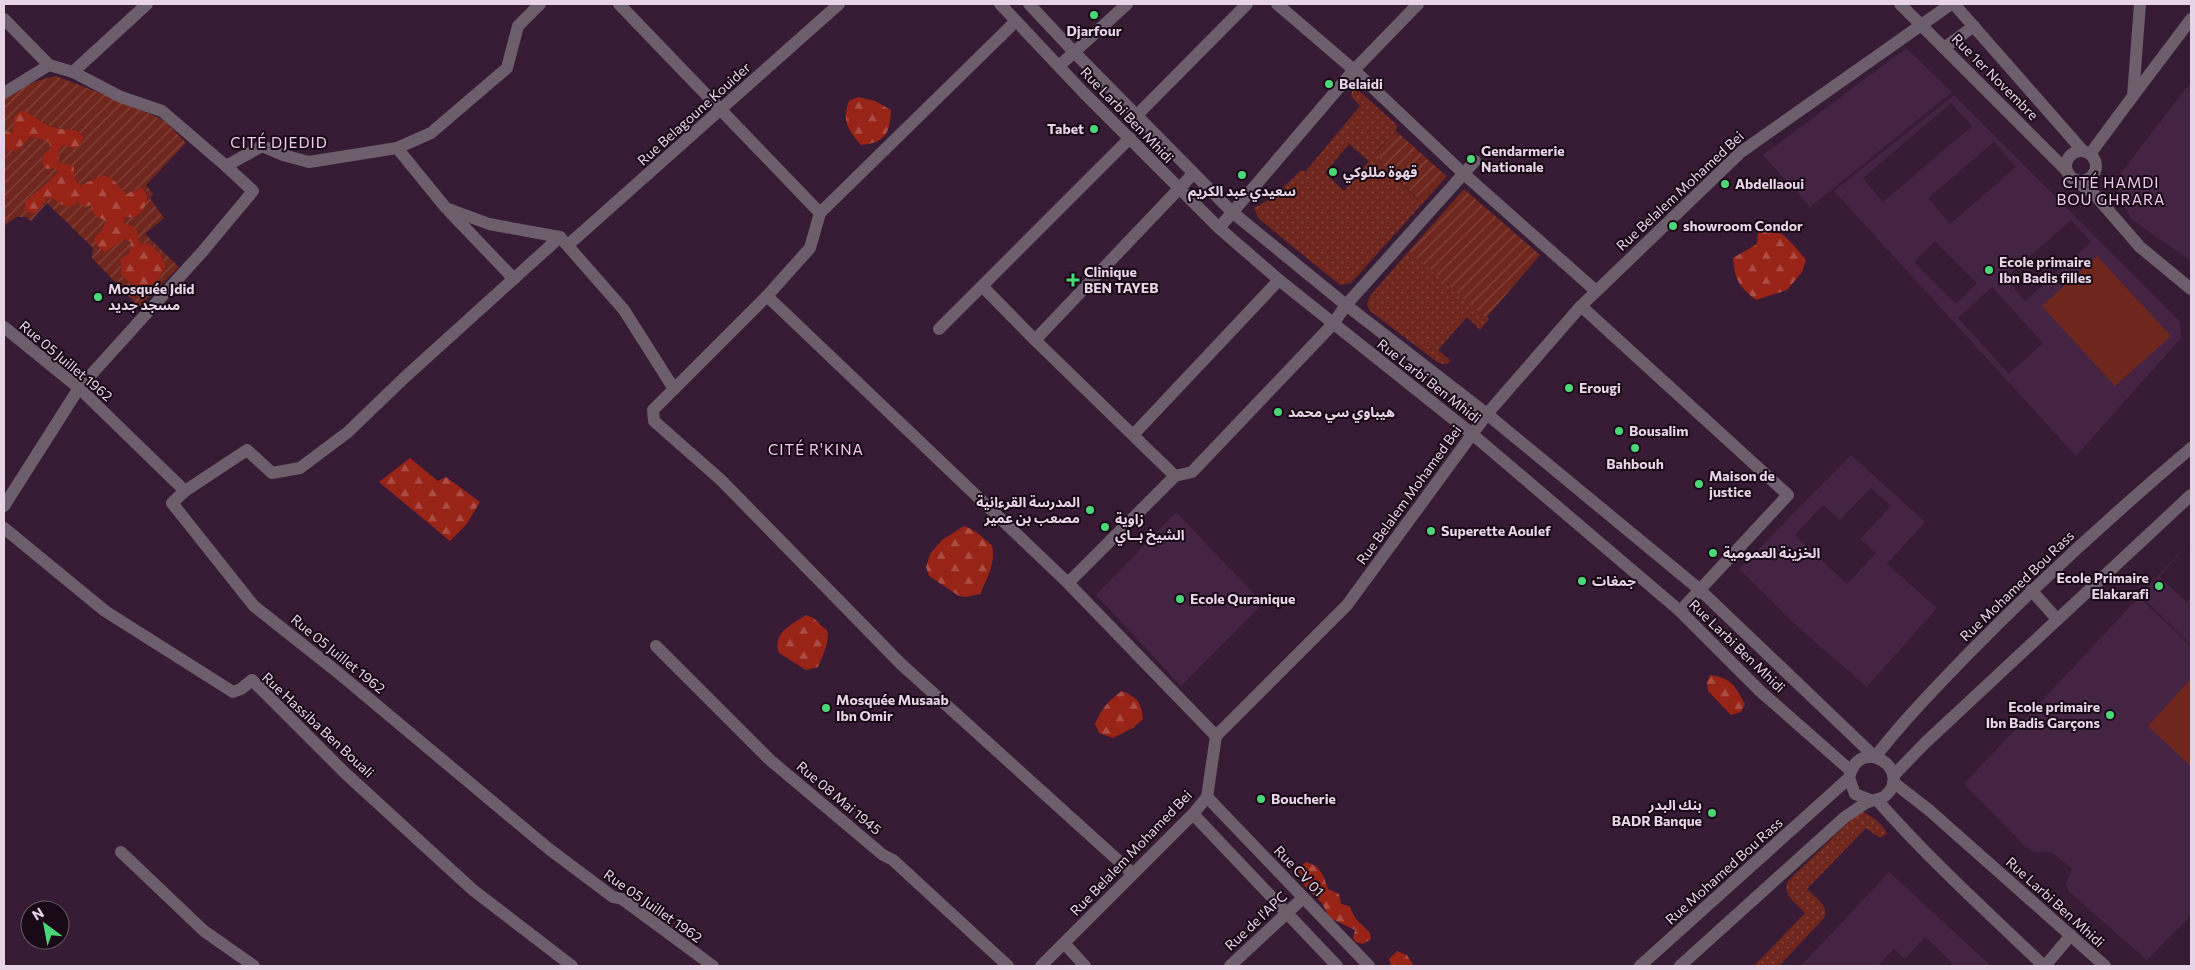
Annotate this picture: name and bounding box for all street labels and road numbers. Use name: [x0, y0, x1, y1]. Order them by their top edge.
street label: Rue 1er Novembre: [1949, 30, 2042, 123]
street label: Rue Belagoune Kouider: [634, 58, 754, 169]
street label: Rue Larbi Ben Mhidi: [1077, 63, 1177, 166]
street label: Rue Belalem Mohamed Bei: [1613, 127, 1747, 254]
street label: Rue 05 Juillet 1962: [16, 317, 116, 405]
street label: Rue Larbi Ben Mhidi: [1374, 335, 1484, 426]
street label: Rue Belalem Mohamed Bei: [1352, 422, 1465, 568]
street label: Rue Mohamed Bou Rass: [1956, 527, 2077, 645]
street label: Rue Larbi Ben Mhidi: [1686, 596, 1789, 696]
street label: Rue 05 Juillet 1962: [288, 610, 389, 697]
street label: Rue Hassiba Ben Bouali: [259, 668, 378, 781]
street label: Rue 08 Mai 1945: [794, 757, 885, 838]
street label: Rue Belalem Mohamed Bei: [1066, 786, 1195, 919]
street label: Rue Mohamed Bou Rass: [1662, 813, 1786, 928]
street label: Rue CV 01: [1271, 842, 1328, 900]
street label: Rue Larbi Ben Mhidi: [2003, 853, 2108, 950]
street label: Rue 05 Juillet 1962: [601, 865, 706, 946]
street label: Rue de l'APC: [1221, 887, 1290, 954]

